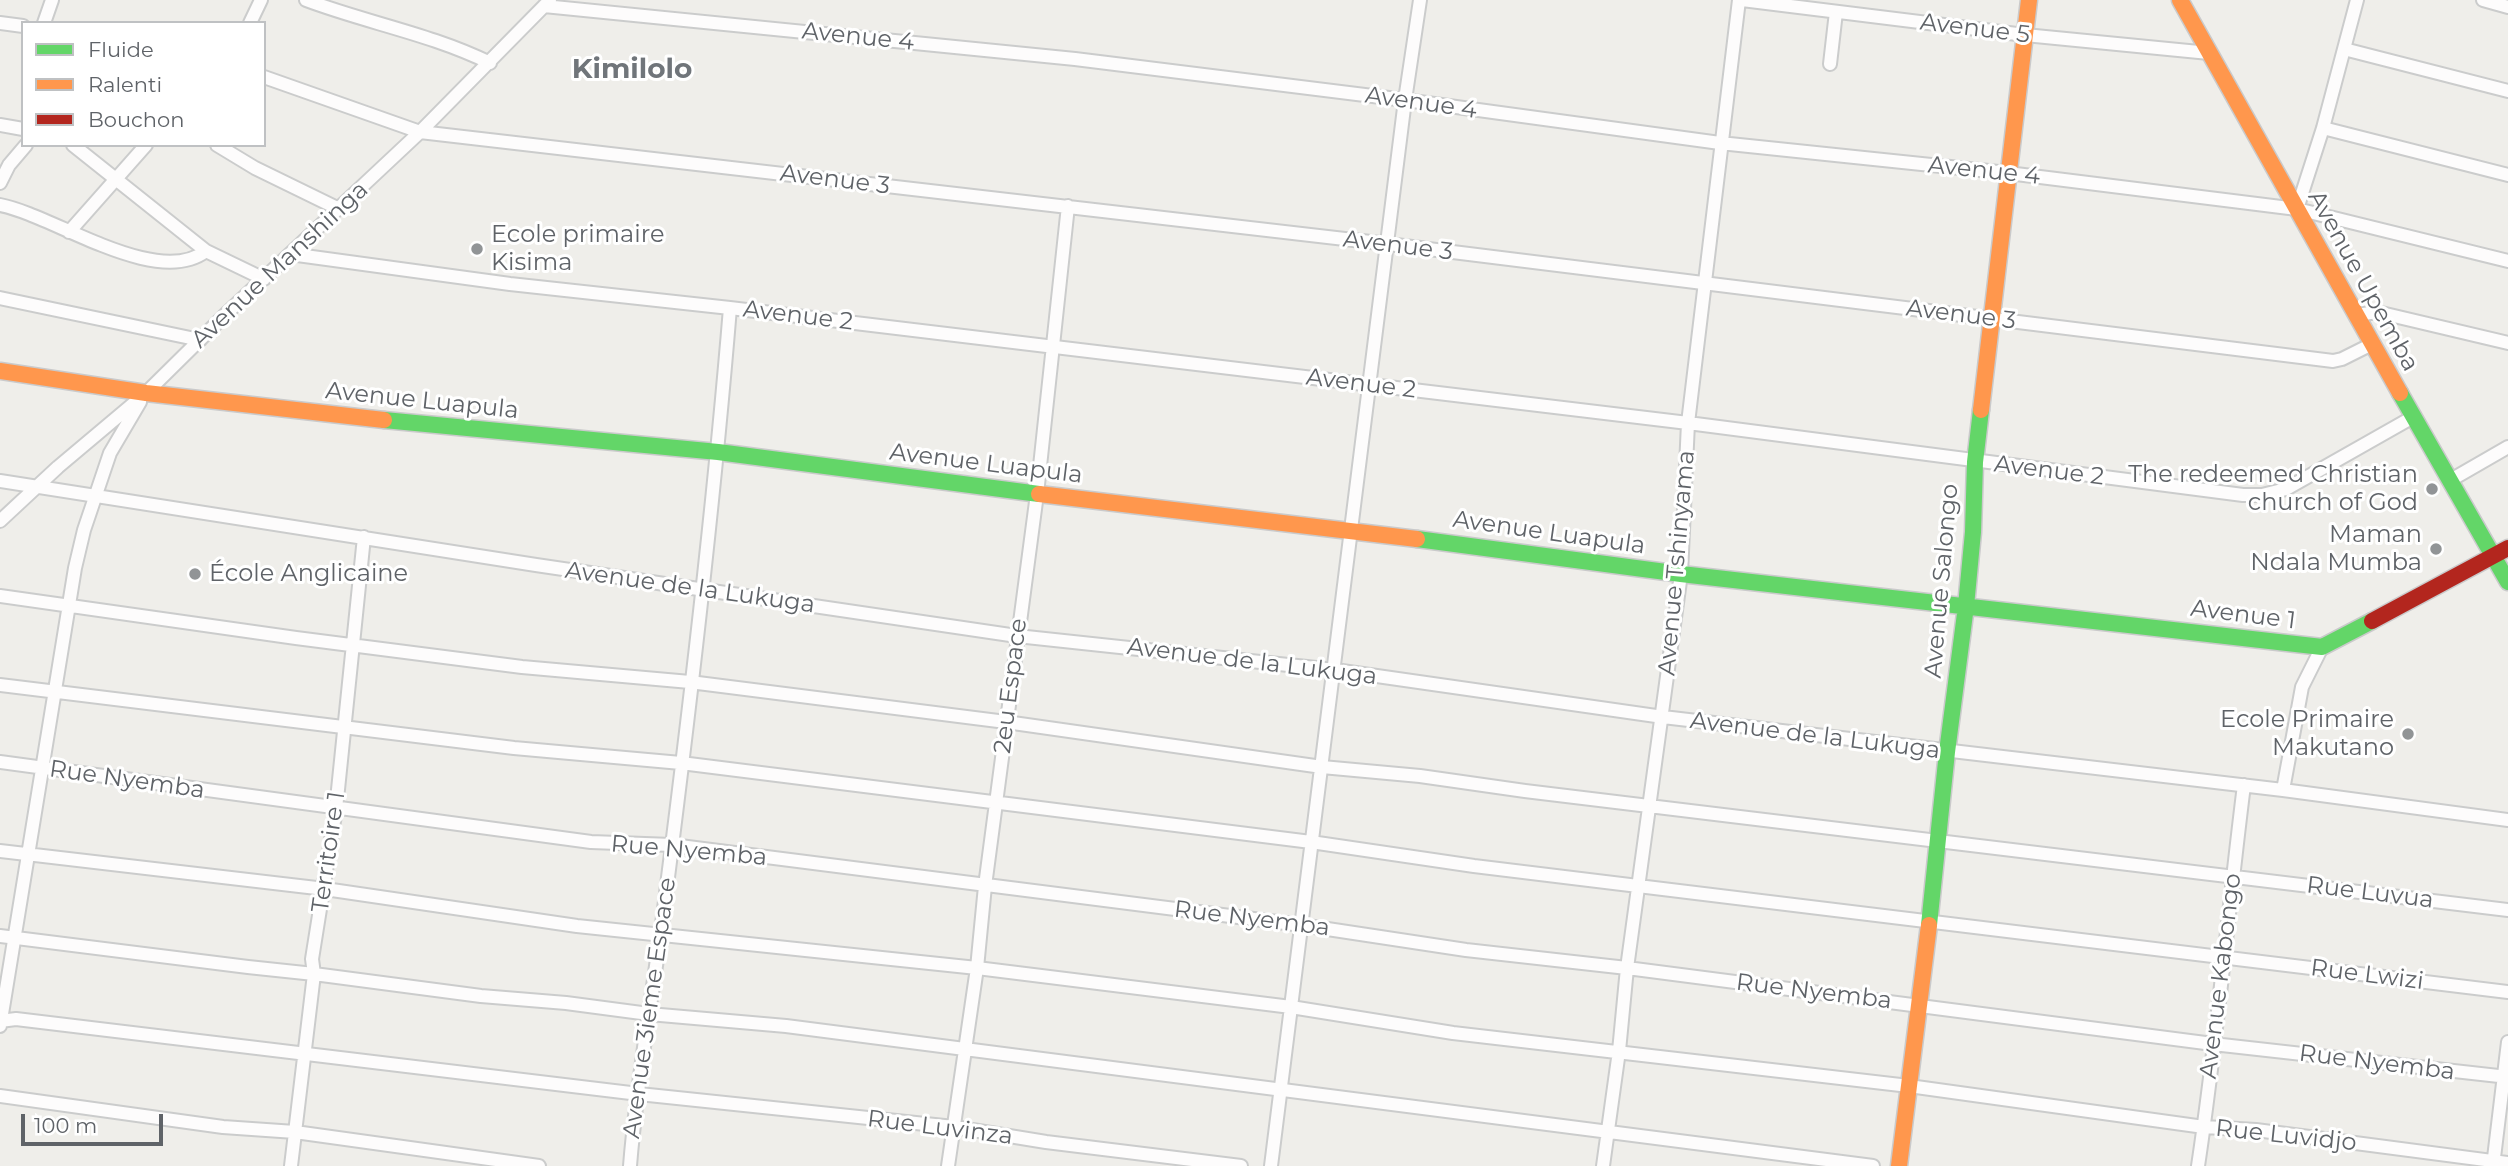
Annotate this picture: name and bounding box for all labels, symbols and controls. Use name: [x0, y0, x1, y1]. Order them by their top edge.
street label: Avenue 5: [1918, 8, 2032, 50]
street label: Avenue 4: [800, 17, 916, 57]
legend: [21, 21, 266, 147]
text: Fluide: [88, 37, 154, 62]
district label: Kimilolo: [572, 53, 692, 87]
text: Ralenti: [88, 72, 162, 97]
street label: Avenue 4: [1363, 81, 1479, 125]
text: Bouchon: [88, 107, 184, 132]
street label: Avenue 4: [1926, 151, 2042, 191]
street label: Avenue 3: [778, 159, 892, 201]
street label: Avenue Manshinga: [186, 176, 374, 354]
street label: Avenue Upemba: [2301, 185, 2425, 377]
place label: Ecole primaire Kisima: [491, 221, 665, 277]
street label: Avenue 3: [1341, 225, 1455, 267]
marker: Ecole primaire Kisima: [469, 241, 485, 257]
street label: Avenue 3: [1904, 294, 2018, 336]
street label: Avenue 2: [741, 295, 855, 337]
street label: Avenue 2: [1304, 363, 1418, 405]
street label: Avenue Luapula: [324, 377, 520, 425]
street label: Avenue Luapula: [888, 438, 1084, 490]
street label: Avenue Tshinyama: [1653, 449, 1701, 677]
street label: Avenue 2: [1992, 450, 2106, 492]
place label: The redeemed Christian church of God: [2128, 461, 2418, 517]
marker: The redeemed Christian church of God: [2424, 481, 2440, 497]
street label: Avenue Salongo: [1919, 483, 1965, 679]
street label: Avenue Luapula: [1451, 505, 1647, 561]
place label: Maman Ndala Mumba: [2250, 521, 2422, 577]
marker: Maman Ndala Mumba: [2428, 541, 2444, 557]
street label: Avenue de la Lukuga: [563, 556, 817, 620]
place label: École Anglicaine: [209, 560, 408, 588]
marker: École Anglicaine: [187, 566, 203, 582]
street label: Avenue 1: [2189, 594, 2297, 636]
street label: 2eu Espace: [988, 617, 1034, 755]
street label: Avenue de la Lukuga: [1125, 632, 1379, 692]
street label: Avenue de la Lukuga: [1688, 706, 1942, 766]
place label: Ecole Primaire Makutano: [2220, 706, 2394, 762]
marker: Ecole Primaire Makutano: [2400, 726, 2416, 742]
street label: Rue Nyemba: [47, 755, 207, 805]
street label: Territoire 1: [306, 790, 352, 914]
street label: Rue Nyemba: [610, 830, 768, 872]
street label: Rue Luvua: [2305, 871, 2435, 915]
street label: Avenue Kabongo: [2194, 872, 2248, 1080]
street label: Avenue 3ieme Espace: [617, 876, 683, 1140]
street label: Rue Nyemba: [1172, 895, 1332, 943]
street label: Rue Lwizi: [2309, 954, 2425, 996]
street label: Rue Nyemba: [1734, 968, 1894, 1016]
street label: Rue Nyemba: [2297, 1039, 2457, 1087]
scale bar: [24, 1100, 166, 1144]
street label: Rue Luvinza: [866, 1105, 1014, 1151]
text: 100 m: [34, 1113, 97, 1138]
street label: Rue Luvidjo: [2214, 1114, 2358, 1158]

